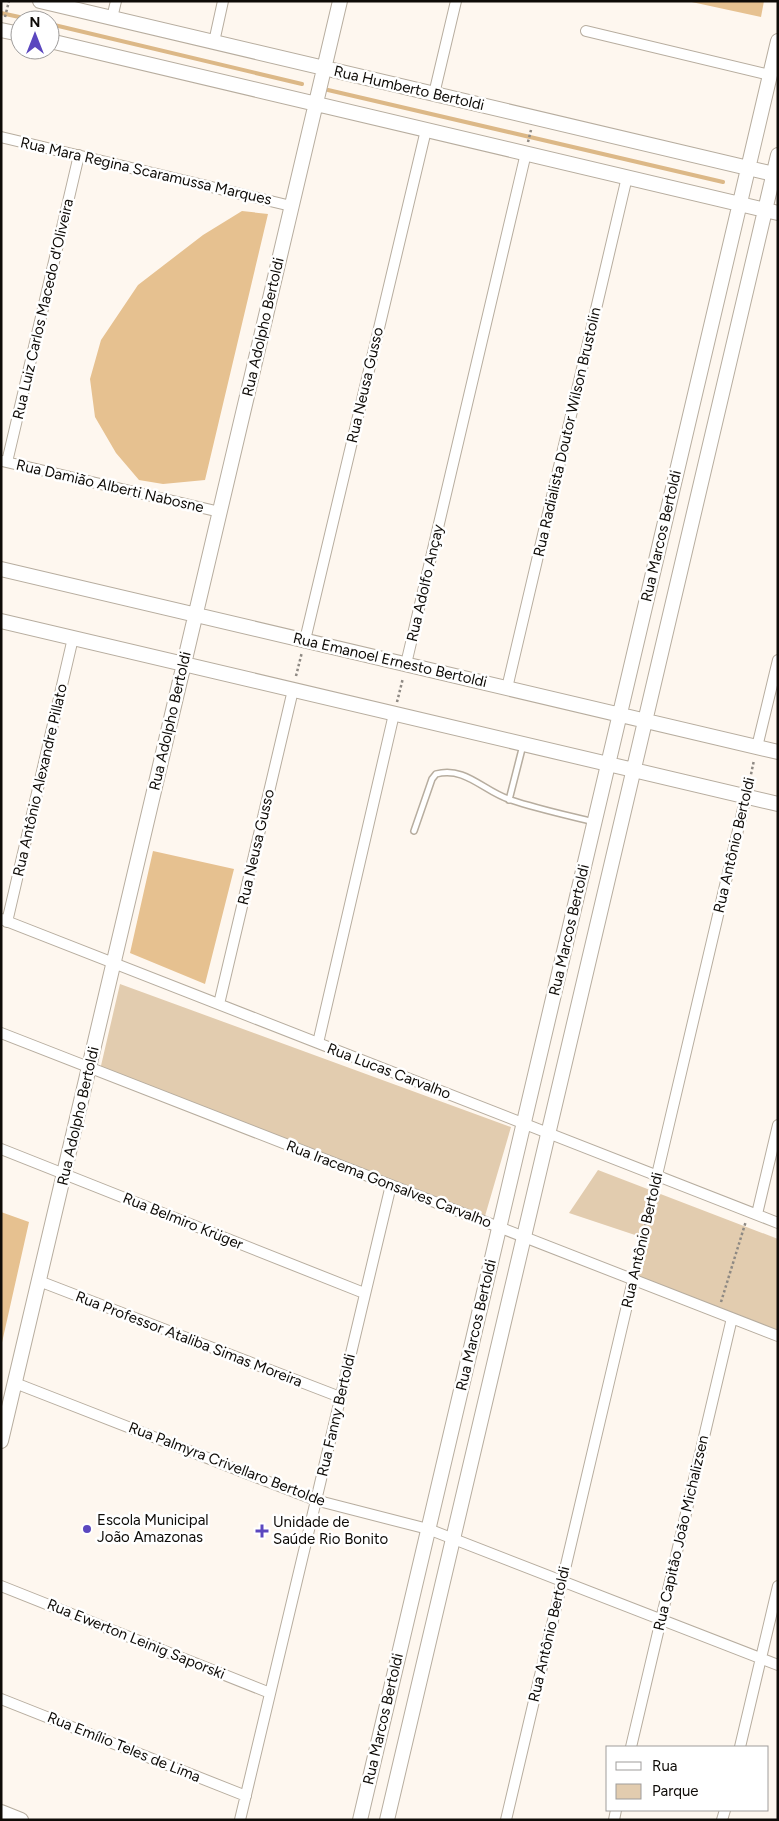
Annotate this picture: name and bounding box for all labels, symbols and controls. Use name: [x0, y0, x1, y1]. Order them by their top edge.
north arrow: [10, 10, 60, 60]
text: N: [30, 14, 40, 31]
street label: Rua Humberto Bertoldi: [332, 62, 486, 114]
street label: Rua Mara Regina Scaramussa Marques: [19, 133, 273, 209]
street label: Rua Luiz Carlos Macedo d'Oliveira: [9, 197, 77, 421]
street label: Rua Adolpho Bertoldi: [238, 256, 288, 398]
street label: Rua Radialista Doutor Wilson Brustolin: [530, 306, 604, 558]
street label: Rua Neusa Gusso: [343, 325, 387, 445]
street label: Rua Damião Alberti Nabosne: [14, 456, 206, 516]
street label: Rua Marcos Bertoldi: [637, 469, 685, 603]
street label: Rua Adolfo Ançay: [403, 522, 447, 643]
street label: Rua Emanoel Ernesto Bertoldi: [291, 629, 489, 691]
street label: Rua Adolpho Bertoldi: [145, 650, 195, 792]
street label: Rua Antônio Alexandre Pillato: [9, 682, 71, 878]
street label: Rua Antônio Bertoldi: [710, 775, 758, 915]
street label: Rua Neusa Gusso: [234, 787, 278, 907]
street label: Rua Marcos Bertoldi: [545, 863, 593, 997]
street label: Rua Lucas Carvalho: [325, 1039, 454, 1103]
street label: Rua Adolpho Bertoldi: [53, 1045, 103, 1187]
street label: Rua Iracema Gonsalves Carvalho: [284, 1136, 494, 1232]
street label: Rua Antônio Bertoldi: [618, 1170, 666, 1310]
street label: Rua Belmiro Krüger: [120, 1189, 246, 1253]
street label: Rua Marcos Bertoldi: [452, 1258, 500, 1392]
street label: Rua Professor Ataliba Simas Moreira: [73, 1287, 305, 1391]
street label: Rua Fanny Bertoldi: [313, 1352, 359, 1478]
street label: Rua Palmyra Crivellaro Bertolde: [126, 1418, 328, 1510]
street label: Rua Capitão João Michalizsen: [650, 1434, 712, 1632]
place label: Escola Municipal João Amazonas: [97, 1511, 209, 1546]
place label: Unidade de Saúde Rio Bonito: [273, 1513, 389, 1548]
marker: Escola Municipal João Amazonas: [81, 1523, 93, 1535]
marker: Unidade de Saúde Rio Bonito: [255, 1524, 269, 1538]
street label: Rua Antônio Bertoldi: [525, 1564, 573, 1704]
street label: Rua Ewerton Leinig Saporski: [44, 1595, 228, 1683]
street label: Rua Marcos Bertoldi: [359, 1652, 407, 1786]
street label: Rua Emílio Teles de Lima: [45, 1708, 203, 1786]
legend: [606, 1746, 769, 1811]
text: Rua: [652, 1757, 677, 1775]
text: Parque: [652, 1782, 699, 1800]

